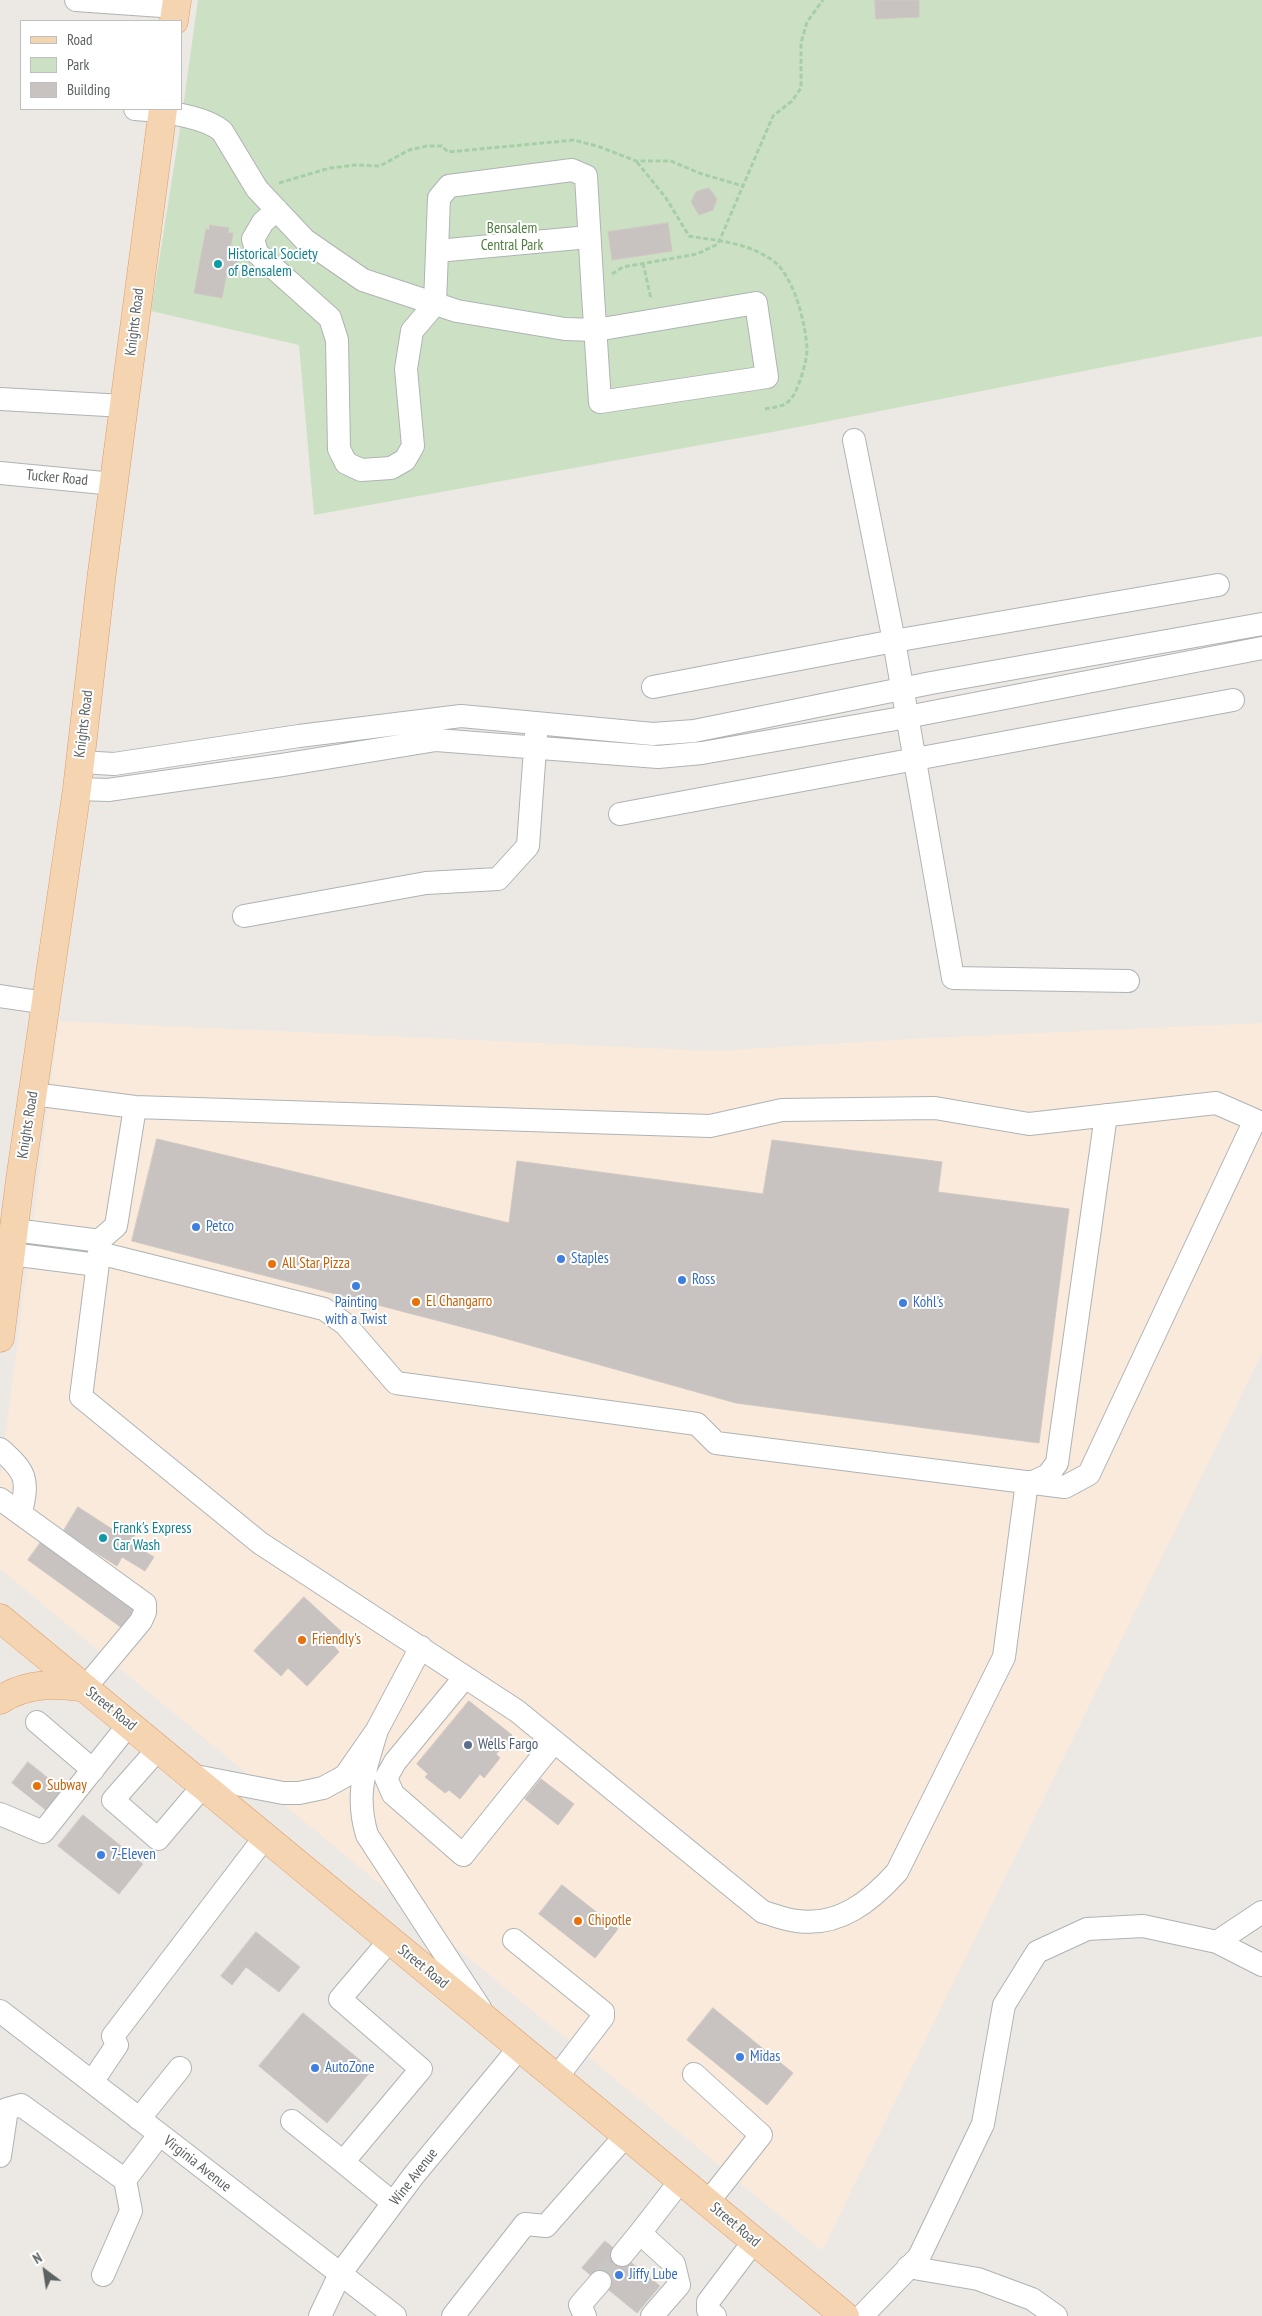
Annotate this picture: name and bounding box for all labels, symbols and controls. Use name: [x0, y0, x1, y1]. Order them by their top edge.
legend: [20, 20, 182, 110]
text: Road: [67, 30, 93, 49]
text: Park: [67, 55, 89, 74]
text: Building: [67, 80, 110, 99]
park label: Bensalem Central Park: [481, 220, 543, 255]
place label: Historical Society of Bensalem: [228, 246, 318, 281]
marker: Historical Society of Bensalem: [212, 258, 224, 270]
street label: Knights Road: [122, 287, 148, 357]
street label: Tucker Road: [25, 466, 89, 490]
street label: Knights Road: [71, 689, 97, 759]
street label: Knights Road: [14, 1090, 42, 1160]
place label: Petco: [206, 1218, 234, 1236]
marker: Petco: [190, 1221, 202, 1233]
place label: Staples: [571, 1250, 609, 1268]
marker: Staples: [555, 1253, 567, 1265]
place label: All Star Pizza: [282, 1255, 350, 1273]
marker: All Star Pizza: [266, 1258, 278, 1270]
place label: Ross: [692, 1271, 715, 1289]
marker: Ross: [676, 1274, 688, 1286]
marker: Painting with a Twist: [350, 1280, 362, 1292]
place label: El Changarro: [426, 1293, 492, 1311]
place label: Painting with a Twist: [325, 1294, 387, 1329]
place label: Kohl's: [913, 1294, 943, 1312]
marker: El Changarro: [410, 1296, 422, 1308]
marker: Kohl's: [897, 1297, 909, 1309]
place label: Frank's Express Car Wash: [113, 1520, 191, 1555]
marker: Frank's Express Car Wash: [97, 1532, 109, 1544]
place label: Friendly's: [312, 1631, 361, 1649]
marker: Friendly's: [296, 1634, 308, 1646]
street label: Street Road: [82, 1683, 140, 1735]
place label: Wells Fargo: [478, 1736, 538, 1754]
marker: Wells Fargo: [462, 1739, 474, 1751]
place label: Subway: [47, 1777, 87, 1795]
marker: Subway: [31, 1780, 43, 1792]
place label: 7-Eleven: [111, 1846, 156, 1864]
marker: 7-Eleven: [95, 1849, 107, 1861]
place label: Chipotle: [588, 1912, 632, 1930]
marker: Chipotle: [572, 1915, 584, 1927]
street label: Street Road: [394, 1941, 452, 1993]
place label: Midas: [750, 2048, 780, 2066]
marker: Midas: [734, 2051, 746, 2063]
place label: AutoZone: [325, 2059, 374, 2077]
marker: AutoZone: [309, 2062, 321, 2074]
street label: Virginia Avenue: [160, 2132, 234, 2196]
street label: Wine Avenue: [386, 2145, 442, 2209]
street label: Street Road: [706, 2199, 764, 2251]
north arrow: [20, 2246, 70, 2296]
text: N: [29, 2248, 45, 2268]
place label: Jiffy Lube: [629, 2266, 678, 2284]
marker: Jiffy Lube: [613, 2269, 625, 2281]

